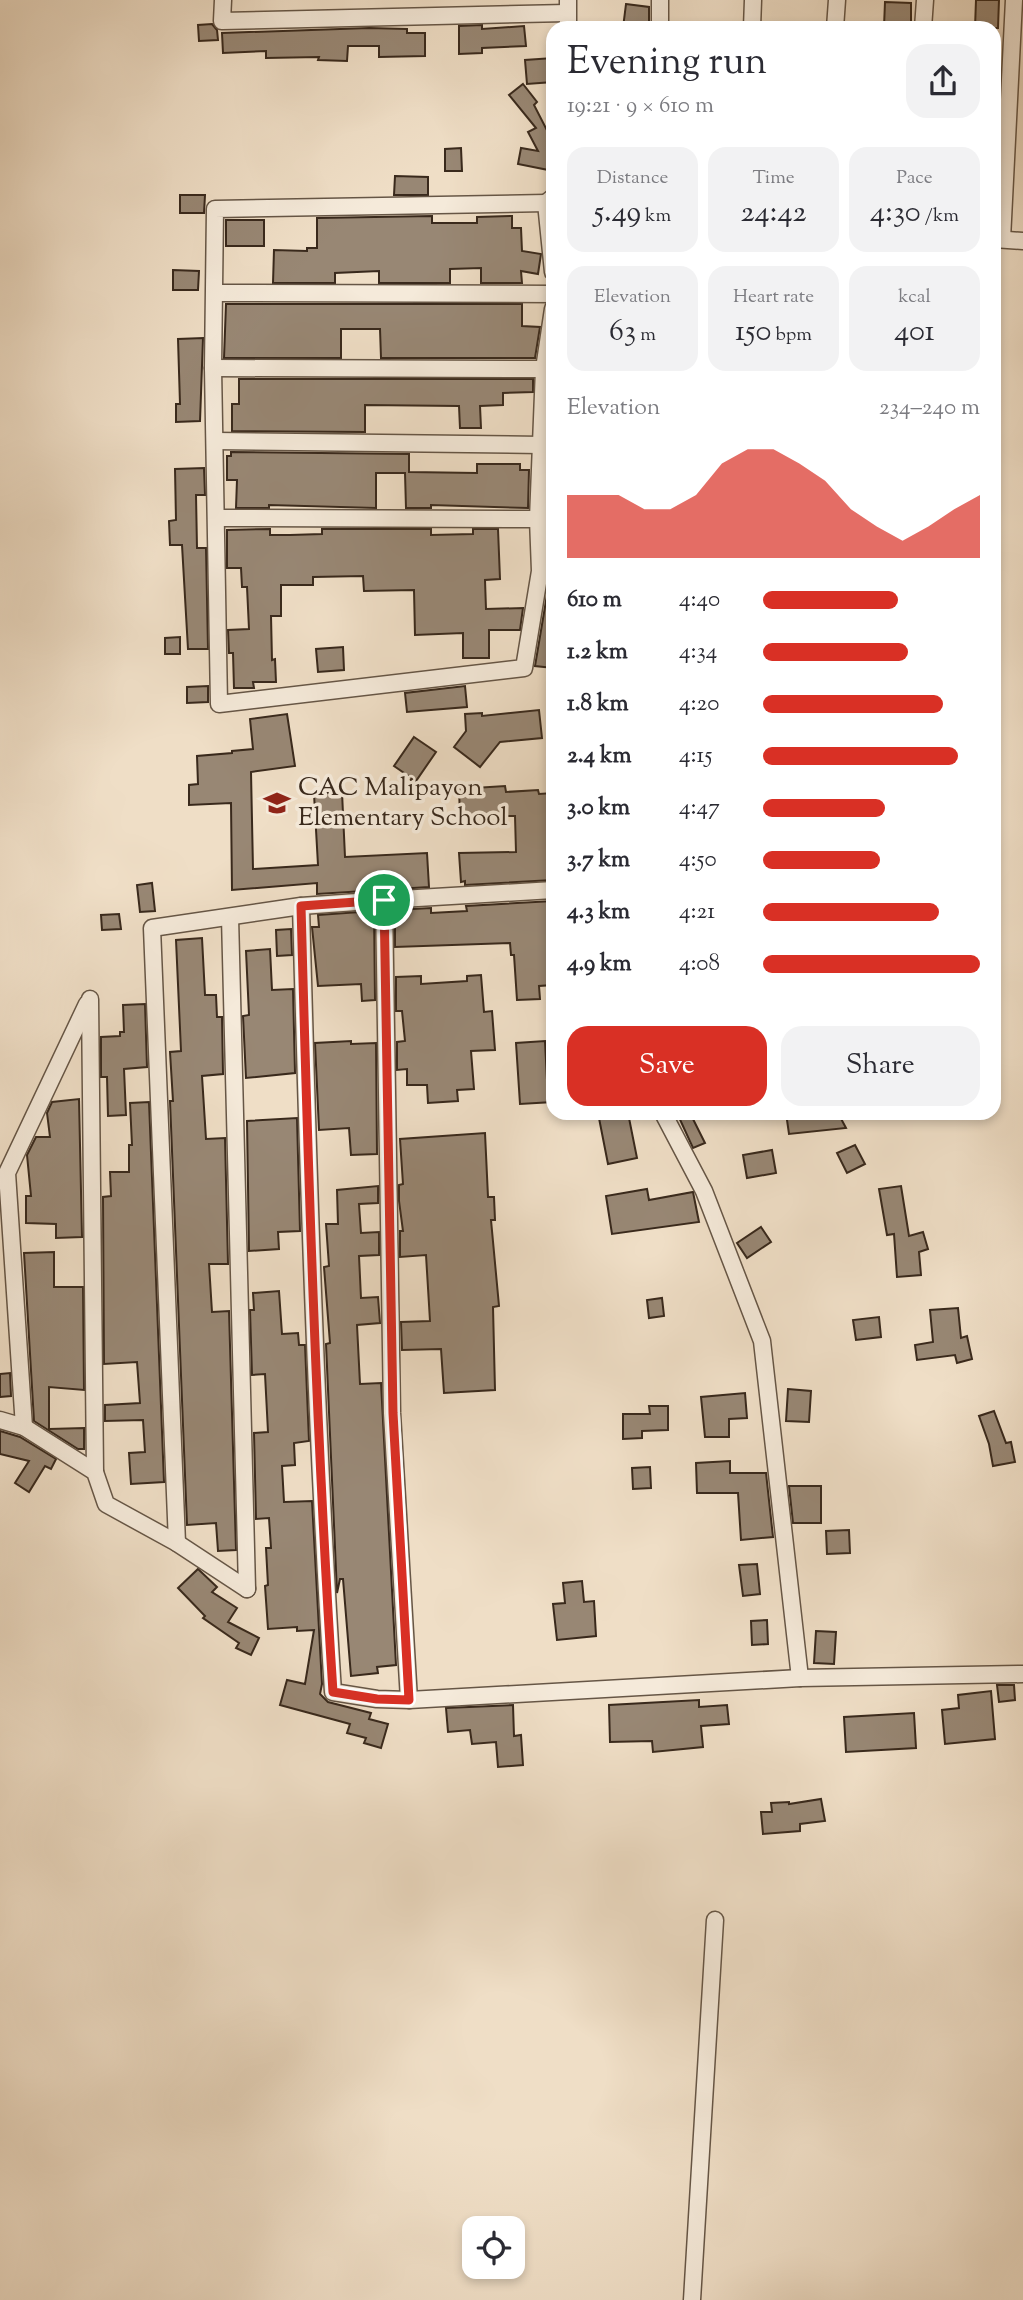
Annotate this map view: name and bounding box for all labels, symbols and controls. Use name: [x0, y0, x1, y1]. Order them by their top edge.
text: Evening run: [567, 37, 767, 91]
button: share: [906, 44, 980, 118]
text: 19:21 · 9 × 610 m: [567, 90, 714, 123]
text: Distance: [597, 165, 668, 192]
text: Time: [752, 165, 795, 192]
text: Pace: [896, 165, 933, 192]
text: 5.49: [594, 192, 641, 235]
text: 24:42: [740, 192, 807, 235]
text: 4:30: [870, 192, 921, 235]
text: km: [641, 203, 671, 230]
text: /km: [921, 203, 959, 230]
text: Elevation: [594, 284, 671, 311]
text: Heart rate: [733, 284, 814, 311]
text: kcal: [898, 284, 931, 311]
text: 63: [609, 311, 636, 354]
text: 150: [735, 311, 771, 354]
text: 401: [894, 311, 935, 354]
text: m: [636, 322, 656, 349]
text: bpm: [771, 322, 812, 349]
text: Elevation: [567, 392, 660, 425]
text: 234–240 m: [879, 392, 980, 425]
text: 610 m: [567, 584, 622, 617]
text: 4:40: [679, 584, 720, 617]
text: 1.2 km: [567, 636, 628, 669]
text: 4:34: [679, 636, 717, 669]
text: 1.8 km: [567, 688, 629, 721]
text: 4:20: [679, 688, 720, 721]
text: 2.4 km: [567, 740, 632, 773]
text: 4:15: [679, 740, 712, 773]
place label: CAC Malipayon Elementary School: [298, 770, 508, 837]
school or university icon: CAC Malipayon Elementary School: [262, 788, 292, 818]
text: 3.0 km: [567, 792, 630, 825]
text: 4:47: [679, 792, 720, 825]
text: 3.7 km: [567, 844, 630, 877]
text: 4:50: [679, 844, 717, 877]
pin: [354, 870, 414, 930]
icon: arrive: [365, 881, 403, 919]
text: 4.3 km: [567, 896, 630, 929]
text: 4:21: [679, 896, 715, 929]
text: 4.9 km: [567, 948, 632, 981]
text: 4:08: [679, 948, 720, 981]
button: Save: [567, 1026, 767, 1106]
button: Share: [781, 1026, 980, 1106]
map controls: [462, 2216, 525, 2279]
button: locate: [462, 2216, 525, 2279]

